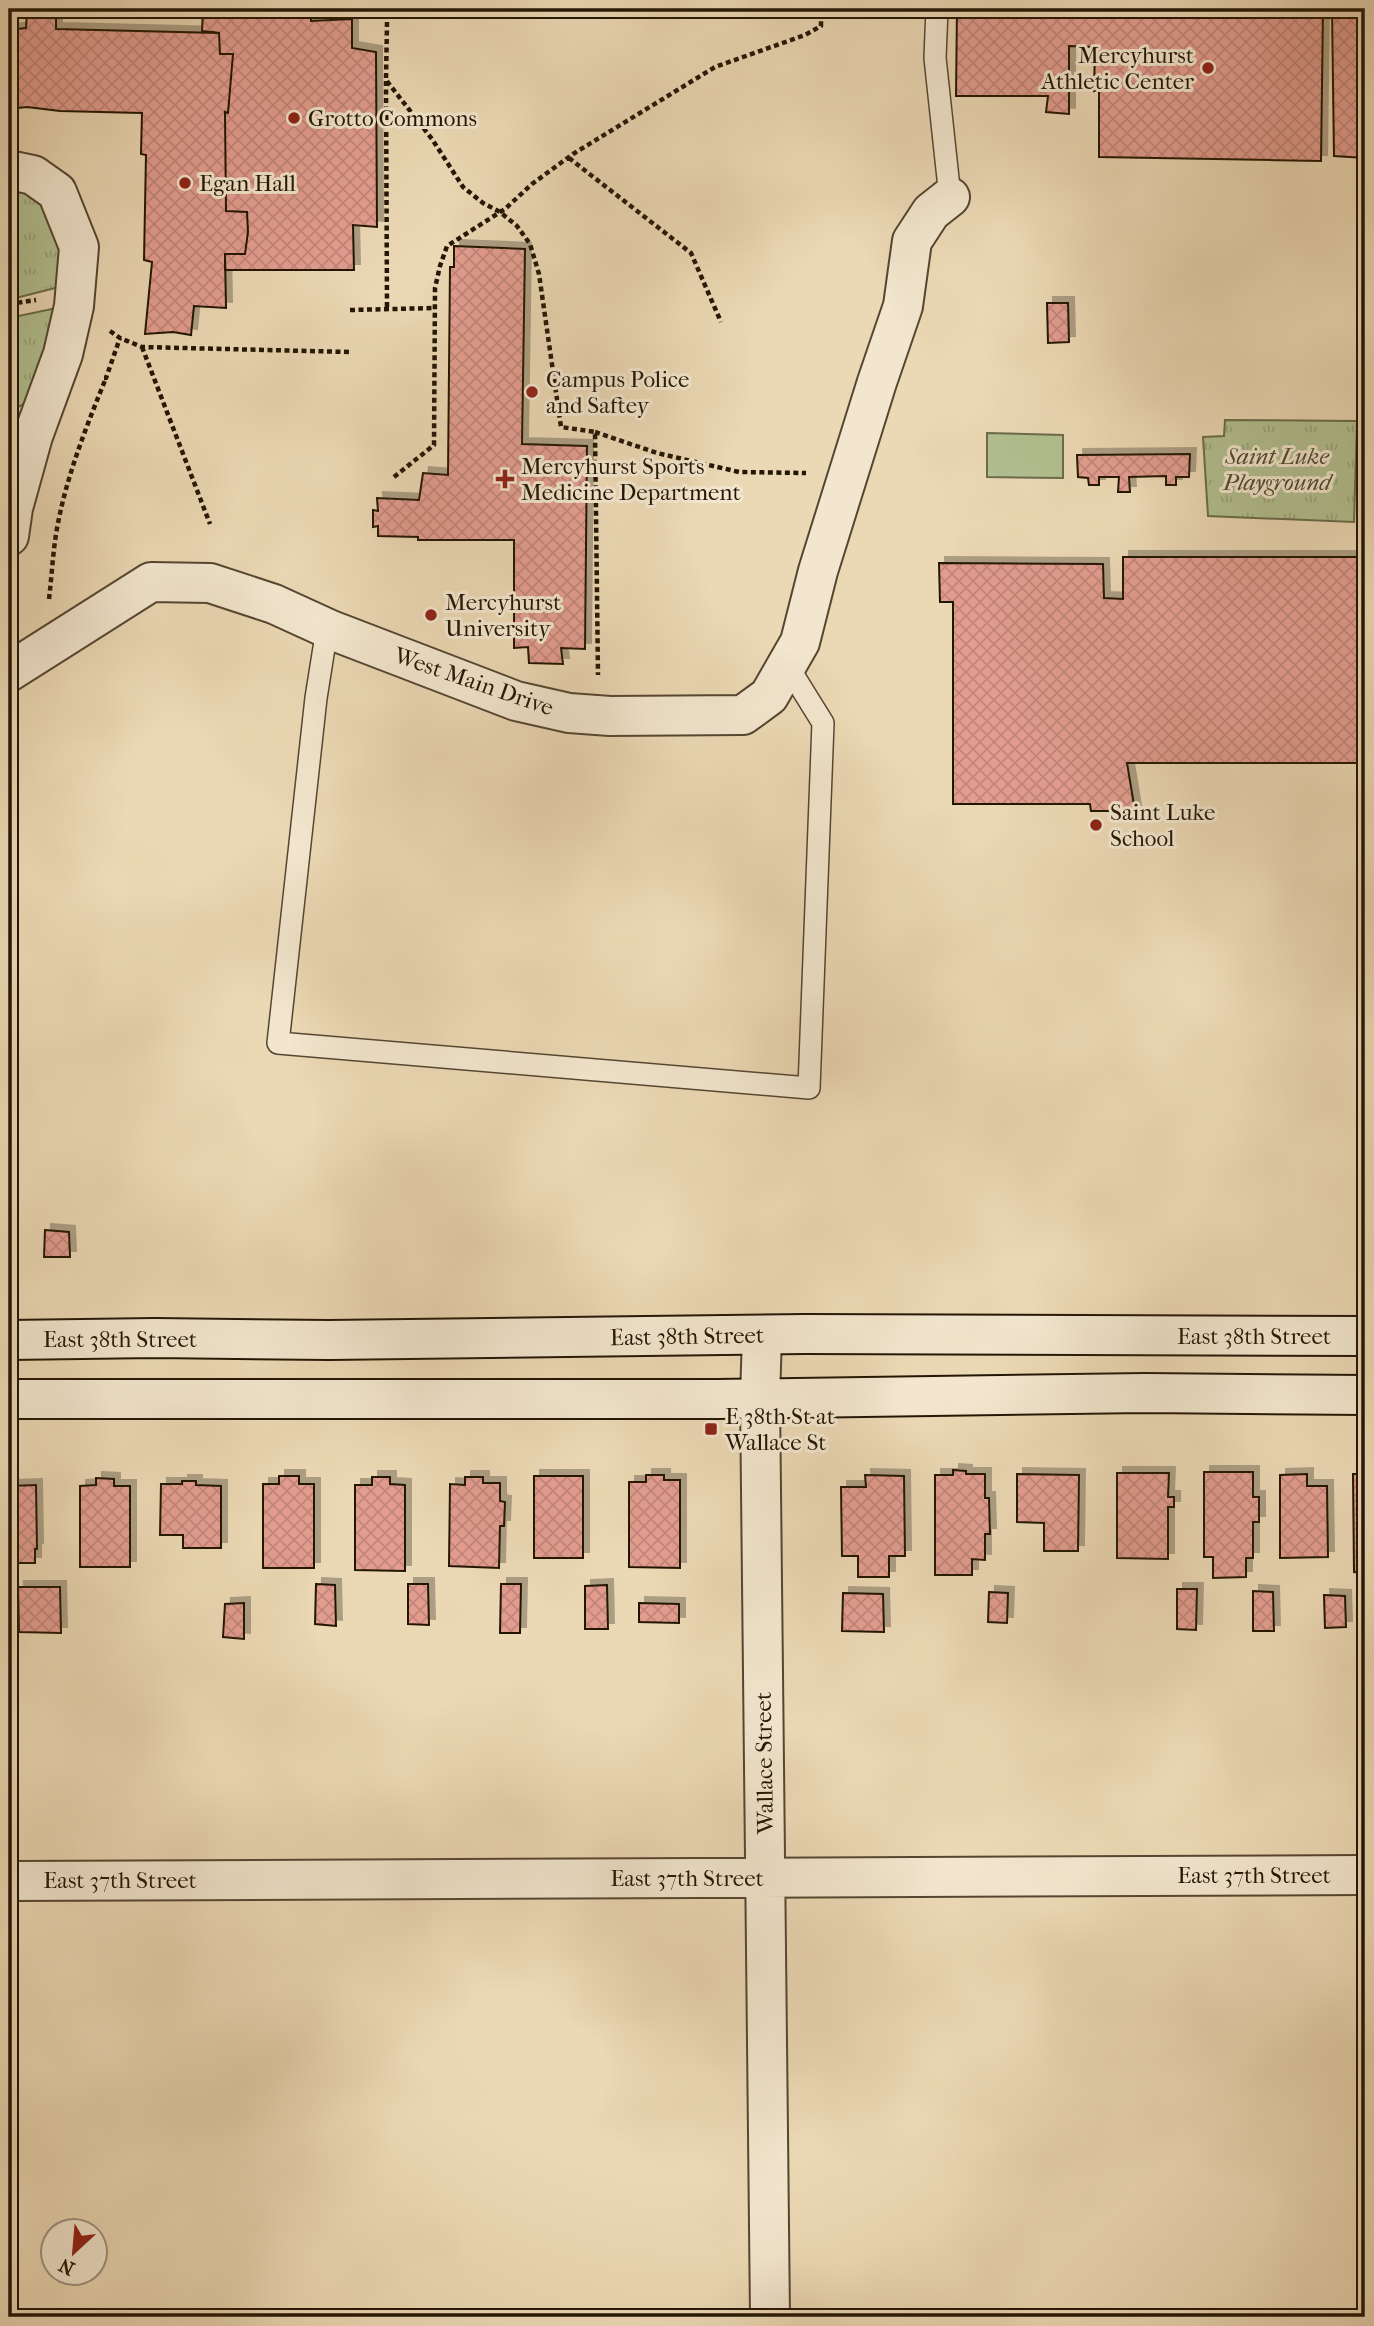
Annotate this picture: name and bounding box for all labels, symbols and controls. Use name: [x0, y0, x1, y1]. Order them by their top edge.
place label: Mercyhurst Athletic Center: [1040, 42, 1194, 95]
marker: Mercyhurst Athletic Center: [1200, 60, 1216, 76]
place label: Grotto Commons: [308, 105, 477, 132]
marker: Grotto Commons: [286, 110, 302, 126]
place label: Egan Hall: [199, 170, 296, 197]
marker: Egan Hall: [177, 175, 193, 191]
place label: Campus Police and Saftey: [546, 366, 689, 419]
marker: Campus Police and Saftey: [524, 384, 540, 400]
park label: Saint Luke Playground: [1222, 443, 1334, 496]
place label: Mercyhurst Sports Medicine Department: [521, 453, 741, 506]
marker: Mercyhurst Sports Medicine Department: [495, 469, 515, 489]
place label: Mercyhurst University: [445, 589, 561, 642]
marker: Mercyhurst University: [423, 607, 439, 623]
street label: West Main Drive: [390, 641, 557, 721]
place label: Saint Luke School: [1110, 799, 1215, 852]
marker: Saint Luke School: [1088, 817, 1104, 833]
street label: East 38th Street: [610, 1322, 764, 1351]
street label: East 38th Street: [1177, 1323, 1331, 1350]
street label: East 38th Street: [43, 1326, 197, 1353]
place label: E 38th St at Wallace St: [724, 1403, 835, 1456]
marker: E 38th St at Wallace St: [703, 1421, 719, 1437]
street label: Wallace Street: [750, 1692, 779, 1835]
street label: East 37th Street: [1177, 1862, 1331, 1889]
street label: East 37th Street: [610, 1865, 764, 1892]
street label: East 37th Street: [43, 1867, 197, 1894]
north arrow: [38, 2218, 108, 2288]
text: N: [55, 2253, 78, 2279]

